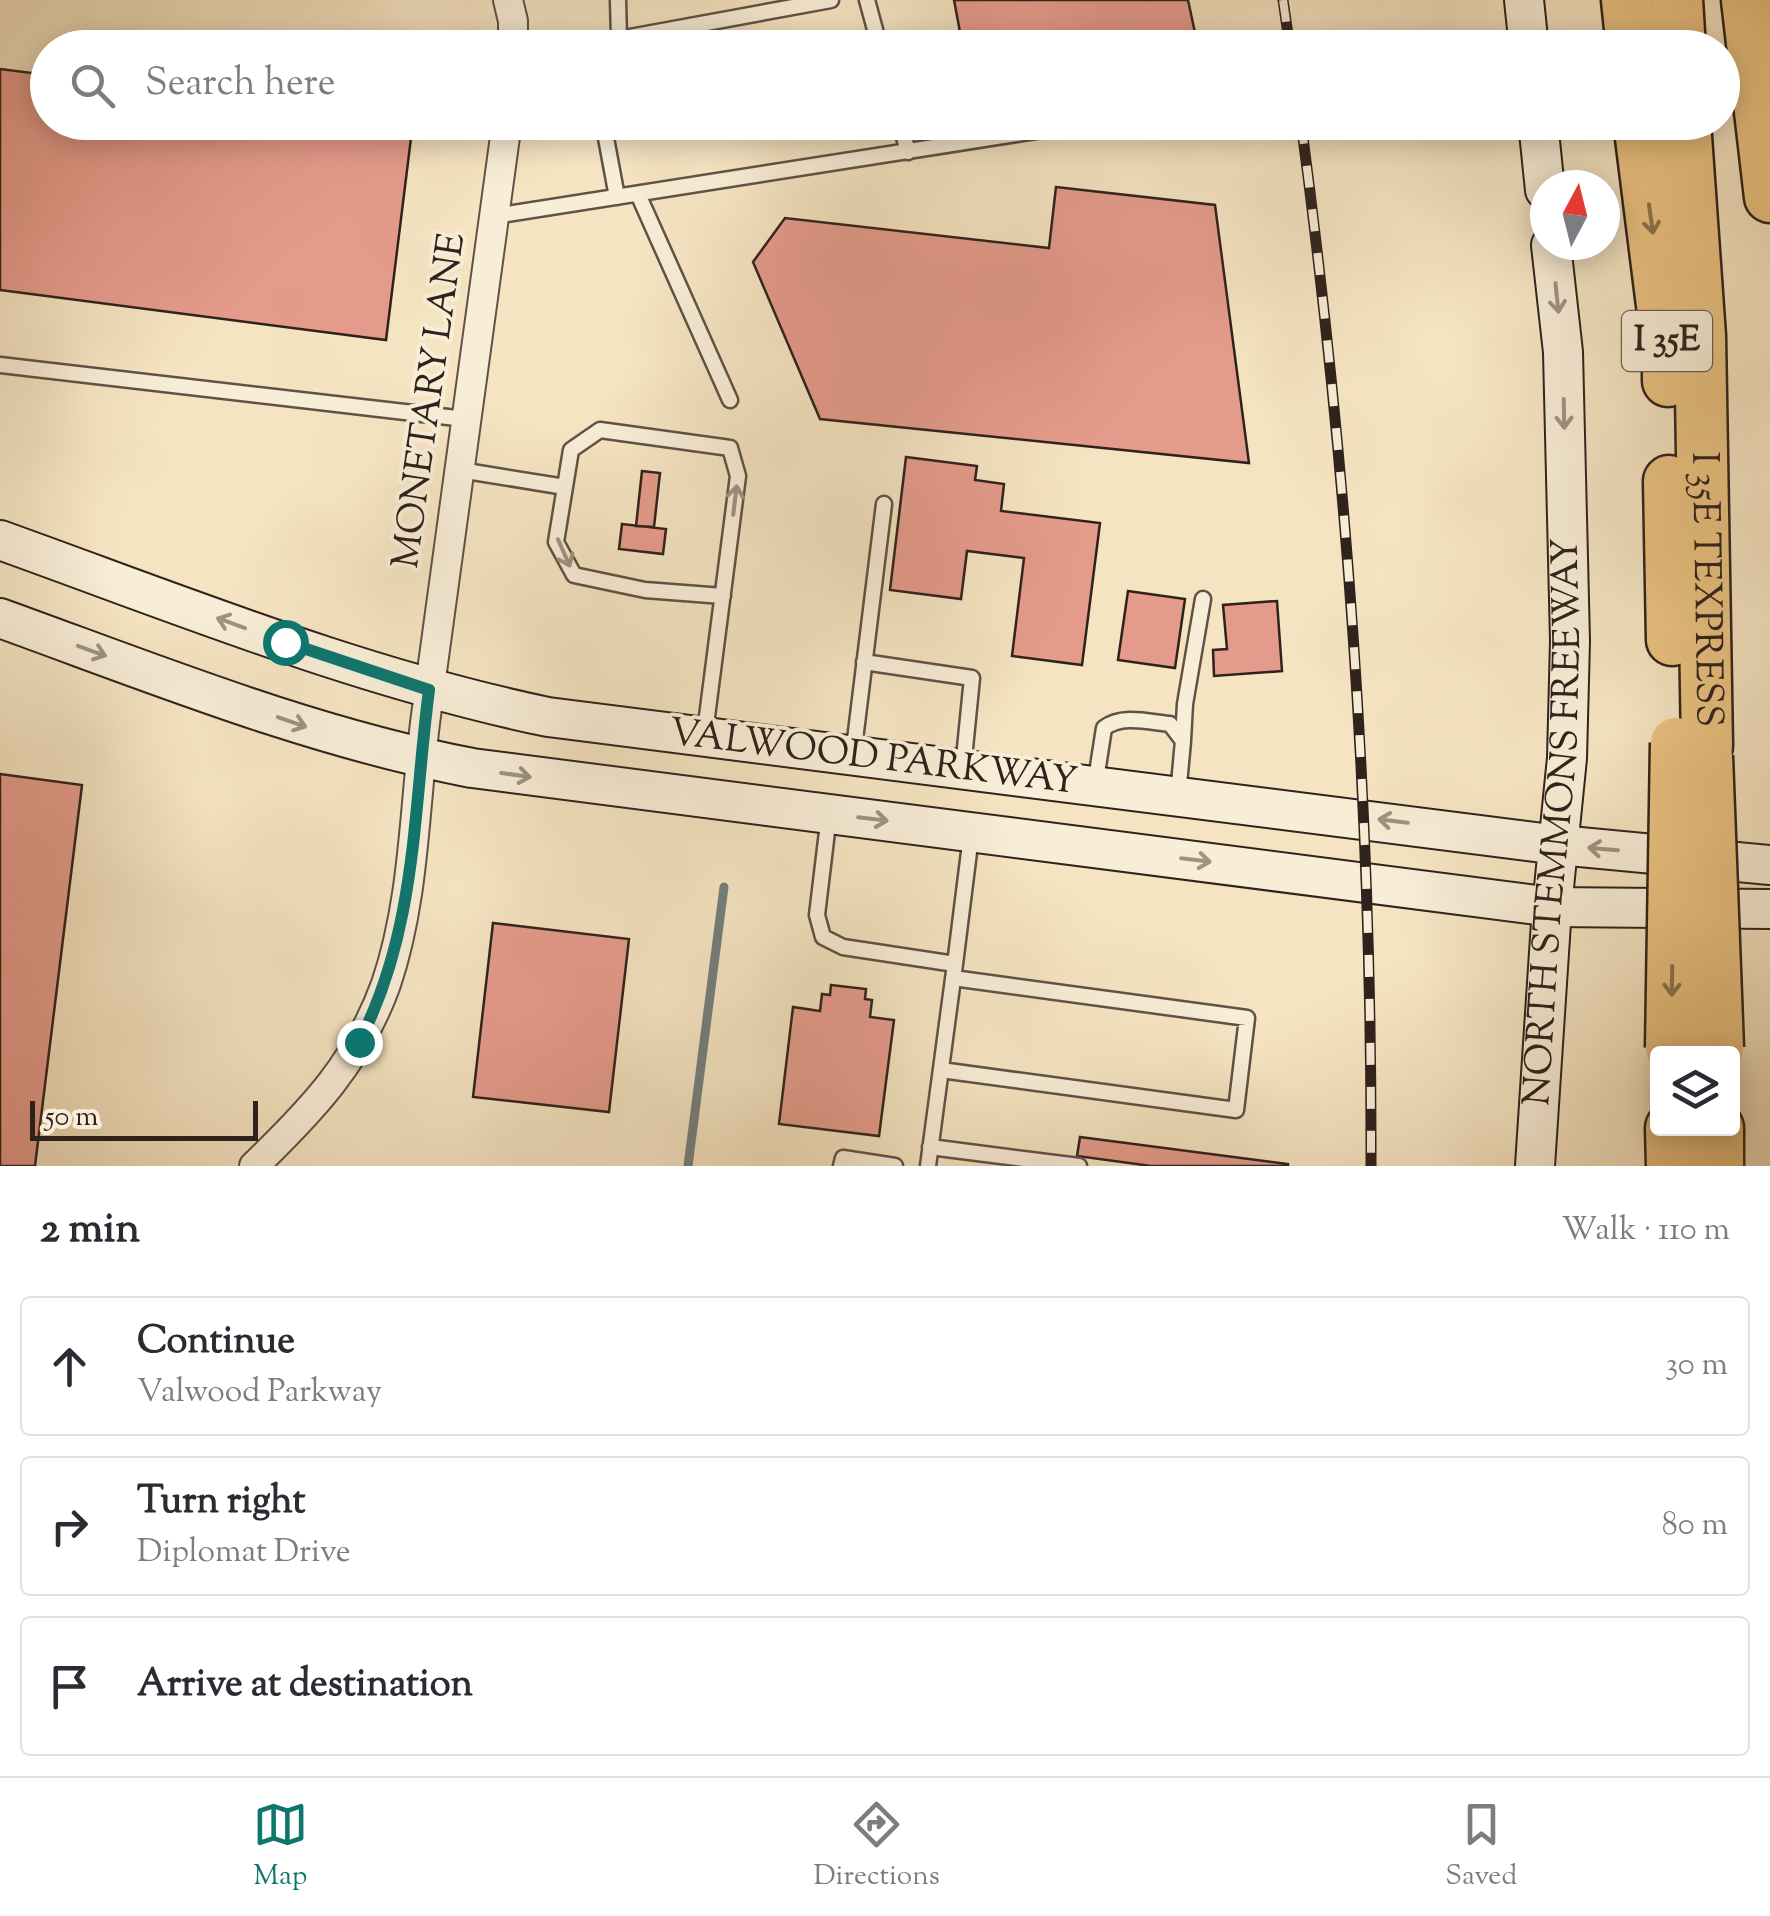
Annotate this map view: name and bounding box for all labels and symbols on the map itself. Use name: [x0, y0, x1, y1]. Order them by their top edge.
north arrow: [1530, 170, 1620, 260]
one-way arrow: [1642, 203, 1660, 235]
street label: MONETARY LANE: [381, 230, 481, 572]
one-way arrow: [1548, 282, 1567, 314]
road number: I 35E: [1622, 311, 1712, 371]
one-way arrow: [1554, 397, 1573, 429]
street label: I 35E TEXPRESS: [1675, 451, 1734, 727]
one-way arrow: [726, 484, 745, 516]
one-way arrow: [556, 537, 574, 568]
street label: NORTH STEMMONS FREEWAY: [1512, 537, 1597, 1108]
one-way arrow: [216, 613, 247, 631]
route start: [263, 620, 309, 666]
one-way arrow: [75, 643, 106, 661]
street label: VALWOOD PARKWAY: [666, 707, 1080, 811]
one-way arrow: [276, 714, 307, 732]
one-way arrow: [499, 766, 532, 784]
one-way arrow: [856, 810, 889, 829]
one-way arrow: [1377, 812, 1409, 830]
one-way arrow: [1588, 839, 1620, 858]
one-way arrow: [1179, 851, 1211, 870]
one-way arrow: [1663, 964, 1682, 996]
route end: [337, 1020, 383, 1066]
scale bar: [30, 1096, 258, 1140]

